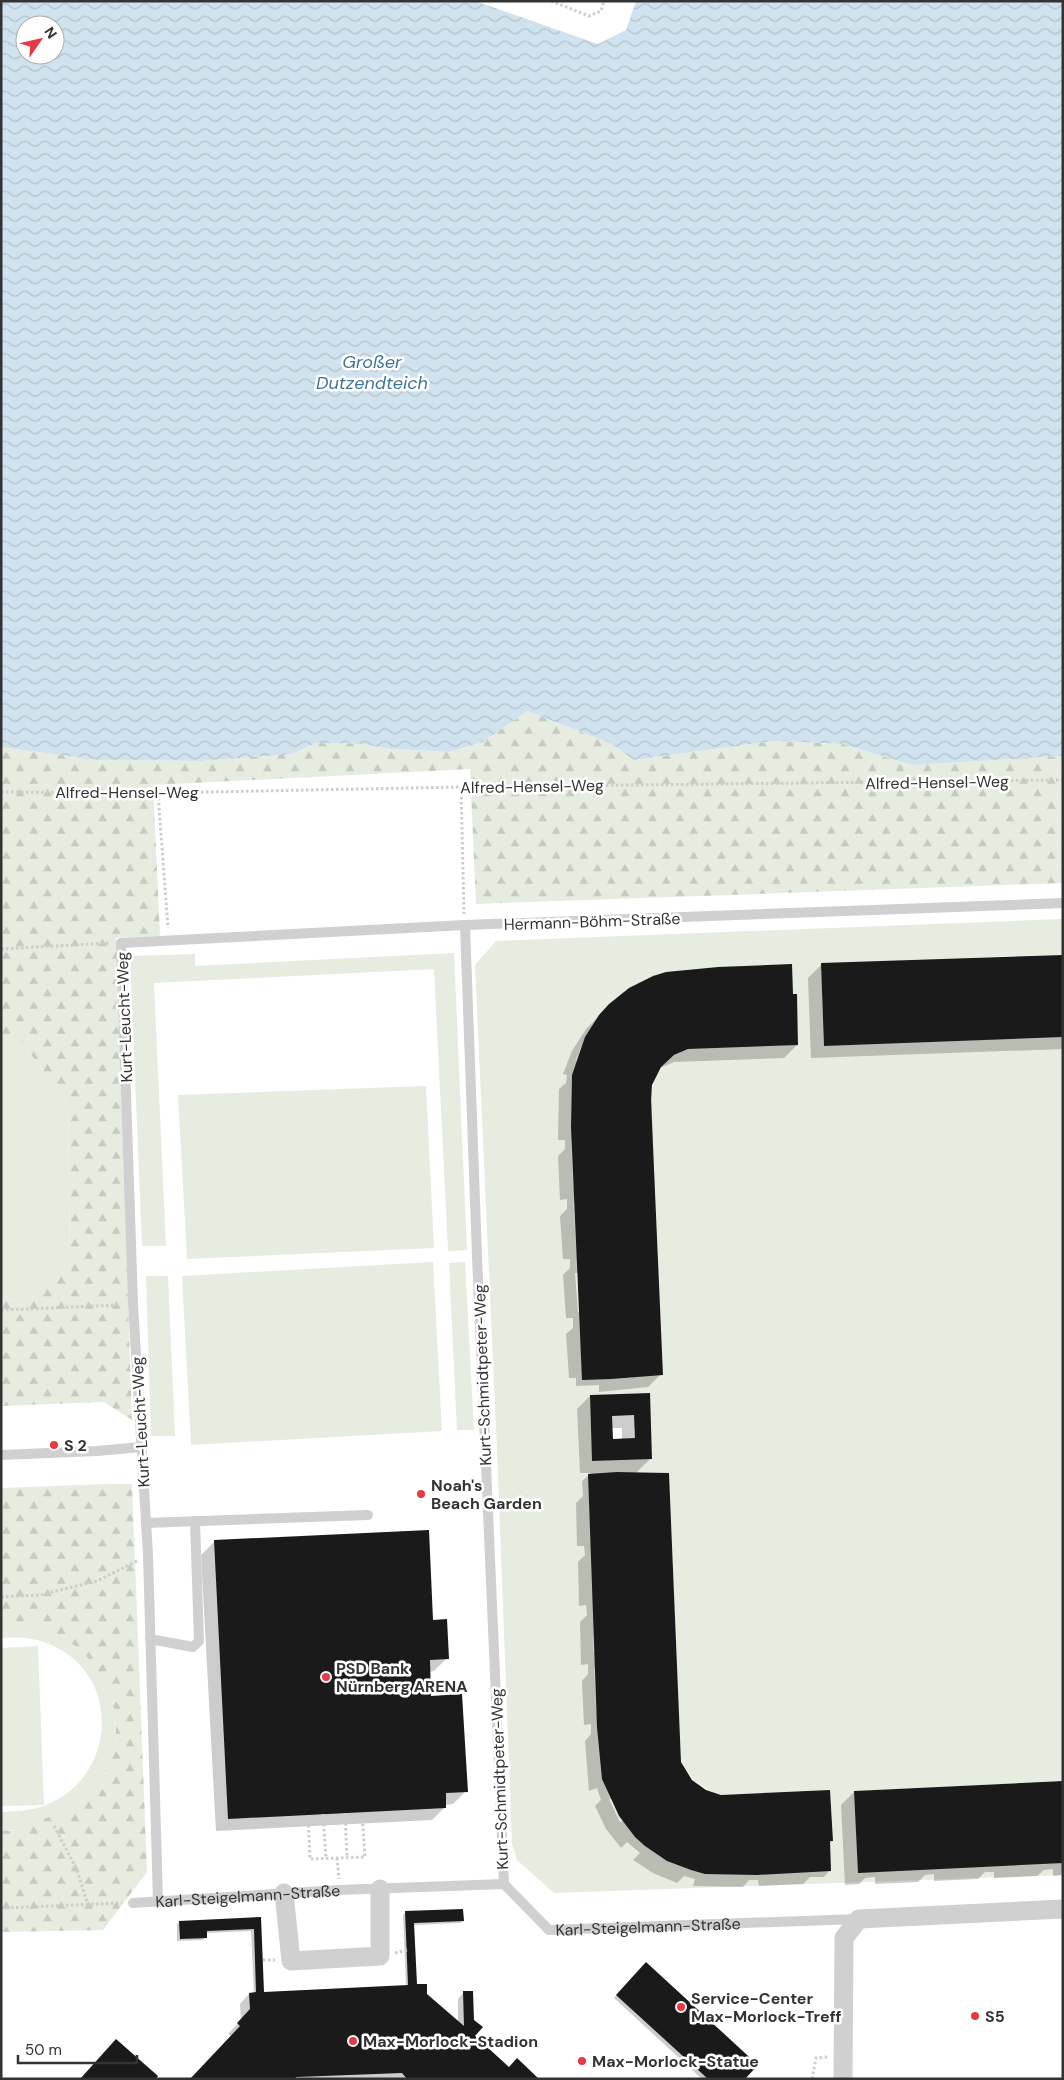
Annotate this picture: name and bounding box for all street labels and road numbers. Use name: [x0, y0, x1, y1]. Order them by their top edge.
street label: Alfred-Hensel-Weg: [865, 771, 1009, 794]
street label: Alfred-Hensel-Weg: [460, 775, 604, 798]
street label: Alfred-Hensel-Weg: [55, 782, 199, 803]
street label: Hermann-Böhm-Straße: [503, 908, 681, 935]
street label: Kurt-Leucht-Weg: [112, 951, 137, 1083]
street label: Kurt-Schmidtpeter-Weg: [469, 1284, 496, 1466]
street label: Kurt-Leucht-Weg: [127, 1356, 154, 1488]
street label: Kurt-Schmidtpeter-Weg: [486, 1688, 513, 1870]
street label: Karl-Steigelmann-Straße: [155, 1880, 341, 1913]
street label: Karl-Steigelmann-Straße: [555, 1913, 741, 1941]

